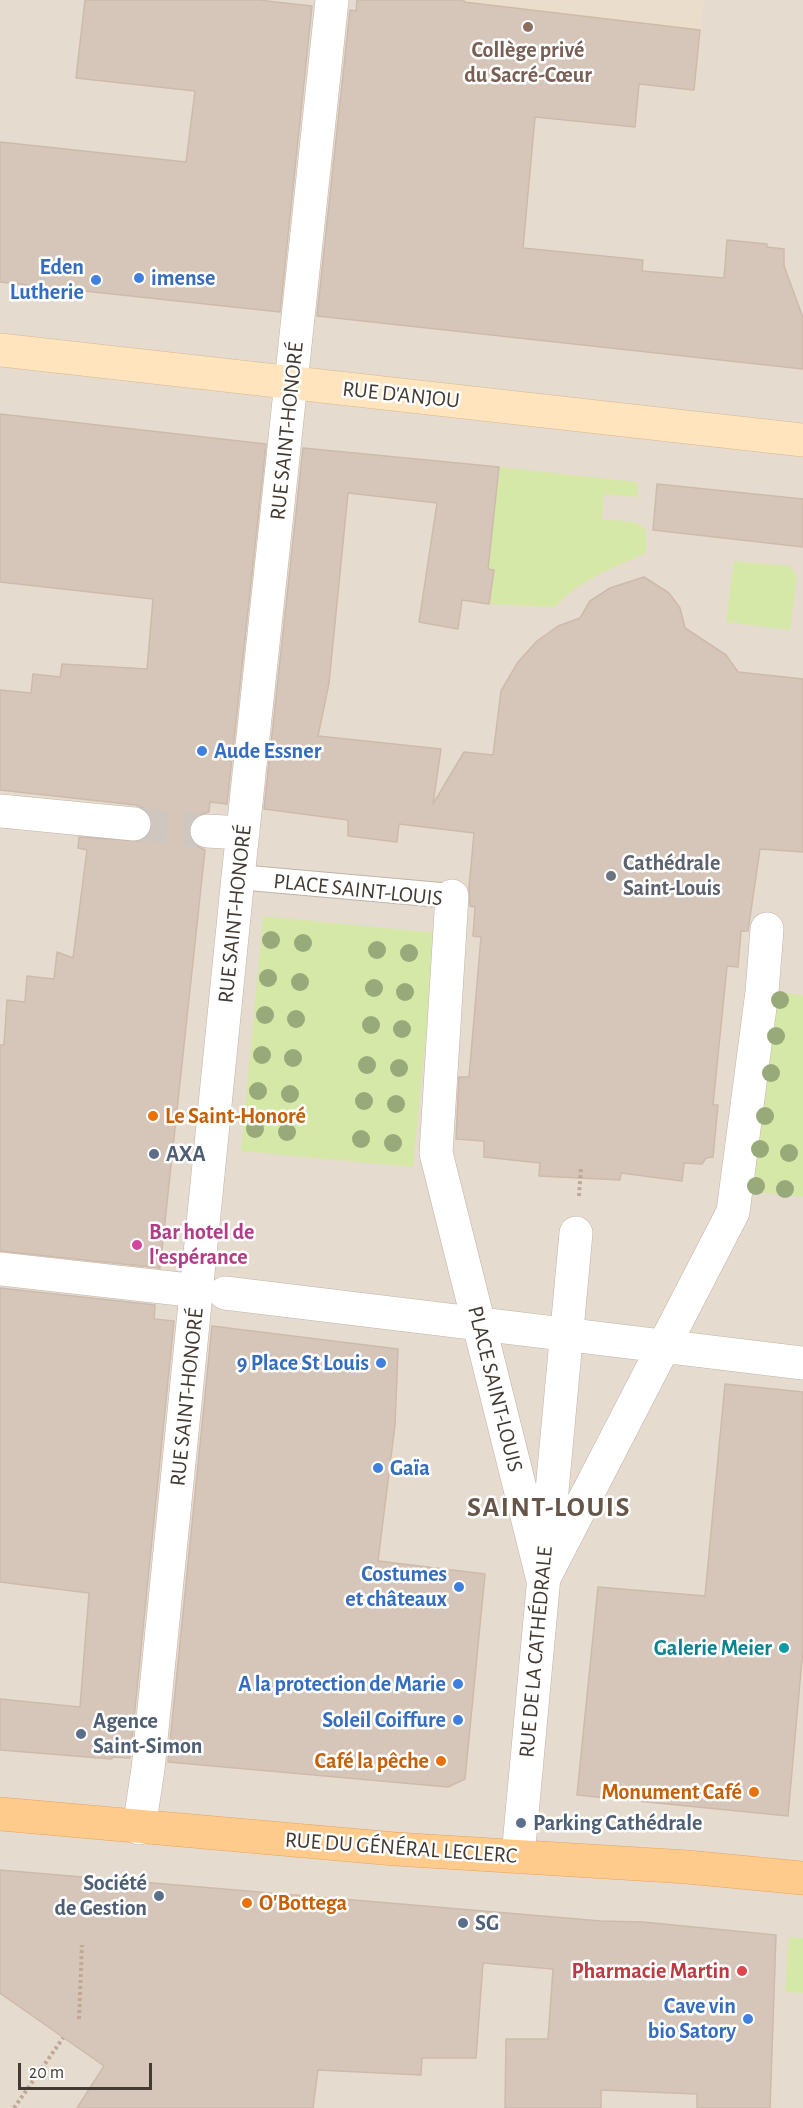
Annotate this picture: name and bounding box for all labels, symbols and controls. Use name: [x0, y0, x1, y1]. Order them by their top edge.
marker: Collège privé du Sacré-Cœur: [521, 20, 535, 34]
place label: Collège privé du Sacré-Cœur: [464, 37, 592, 88]
place label: Eden Lutherie: [10, 254, 84, 306]
place label: imense: [151, 265, 215, 291]
marker: imense: [132, 271, 146, 285]
marker: Eden Lutherie: [89, 273, 103, 287]
street label: RUE SAINT-HONORÉ: [265, 341, 309, 521]
street label: RUE D'ANJOU: [341, 376, 461, 414]
place label: Aude Essner: [214, 738, 321, 764]
marker: Aude Essner: [195, 744, 209, 758]
street label: RUE SAINT-HONORÉ: [213, 824, 257, 1004]
place label: Cathédrale Saint-Louis: [623, 850, 721, 902]
street label: PLACE SAINT-LOUIS: [272, 868, 444, 912]
marker: Cathédrale Saint-Louis: [604, 869, 618, 883]
place label: Le Saint-Honoré: [165, 1103, 306, 1129]
marker: Le Saint-Honoré: [146, 1109, 160, 1123]
place label: AXA: [166, 1141, 206, 1167]
marker: AXA: [147, 1147, 161, 1161]
place label: Bar hotel de l'espérance: [149, 1219, 254, 1270]
marker: Bar hotel de l'espérance: [130, 1238, 144, 1252]
street label: PLACE SAINT-LOUIS: [462, 1303, 528, 1475]
street label: RUE SAINT-HONORÉ: [165, 1307, 209, 1487]
place label: 9 Place St Louis: [237, 1350, 369, 1376]
marker: 9 Place St Louis: [374, 1356, 388, 1370]
place label: Gaïa: [390, 1455, 430, 1481]
marker: Gaïa: [371, 1461, 385, 1475]
district label: SAINT-LOUIS: [467, 1491, 631, 1525]
street label: RUE DE LA CATHÉDRALE: [514, 1545, 558, 1759]
place label: Costumes et châteaux: [345, 1561, 447, 1612]
marker: Costumes et châteaux: [452, 1580, 466, 1594]
place label: Galerie Meier: [654, 1635, 772, 1661]
marker: Galerie Meier: [777, 1641, 791, 1655]
place label: A la protection de Marie: [238, 1671, 446, 1697]
marker: A la protection de Marie: [451, 1677, 465, 1691]
place label: Soleil Coiffure: [322, 1707, 446, 1733]
place label: Agence Saint-Simon: [93, 1708, 202, 1760]
marker: Soleil Coiffure: [451, 1713, 465, 1727]
marker: Agence Saint-Simon: [74, 1727, 88, 1741]
place label: Café la pêche: [315, 1748, 429, 1774]
marker: Café la pêche: [434, 1754, 448, 1768]
place label: Monument Café: [601, 1779, 742, 1805]
marker: Monument Café: [747, 1785, 761, 1799]
place label: Parking Cathédrale: [533, 1810, 702, 1836]
marker: Parking Cathédrale: [514, 1816, 528, 1830]
street label: RUE DU GÉNÉRAL LECLERC: [284, 1827, 518, 1869]
place label: Société de Gestion: [55, 1870, 147, 1922]
marker: Société de Gestion: [152, 1889, 166, 1903]
place label: O'Bottega: [259, 1890, 347, 1916]
marker: O'Bottega: [240, 1896, 254, 1910]
place label: SG: [475, 1910, 499, 1936]
marker: SG: [456, 1916, 470, 1930]
place label: Pharmacie Martin: [571, 1958, 730, 1984]
marker: Pharmacie Martin: [735, 1964, 749, 1978]
place label: Cave vin bio Satory: [648, 1993, 736, 2044]
marker: Cave vin bio Satory: [741, 2012, 755, 2026]
scale bar: [21, 2051, 154, 2089]
text: 20 m: [29, 2064, 64, 2082]

